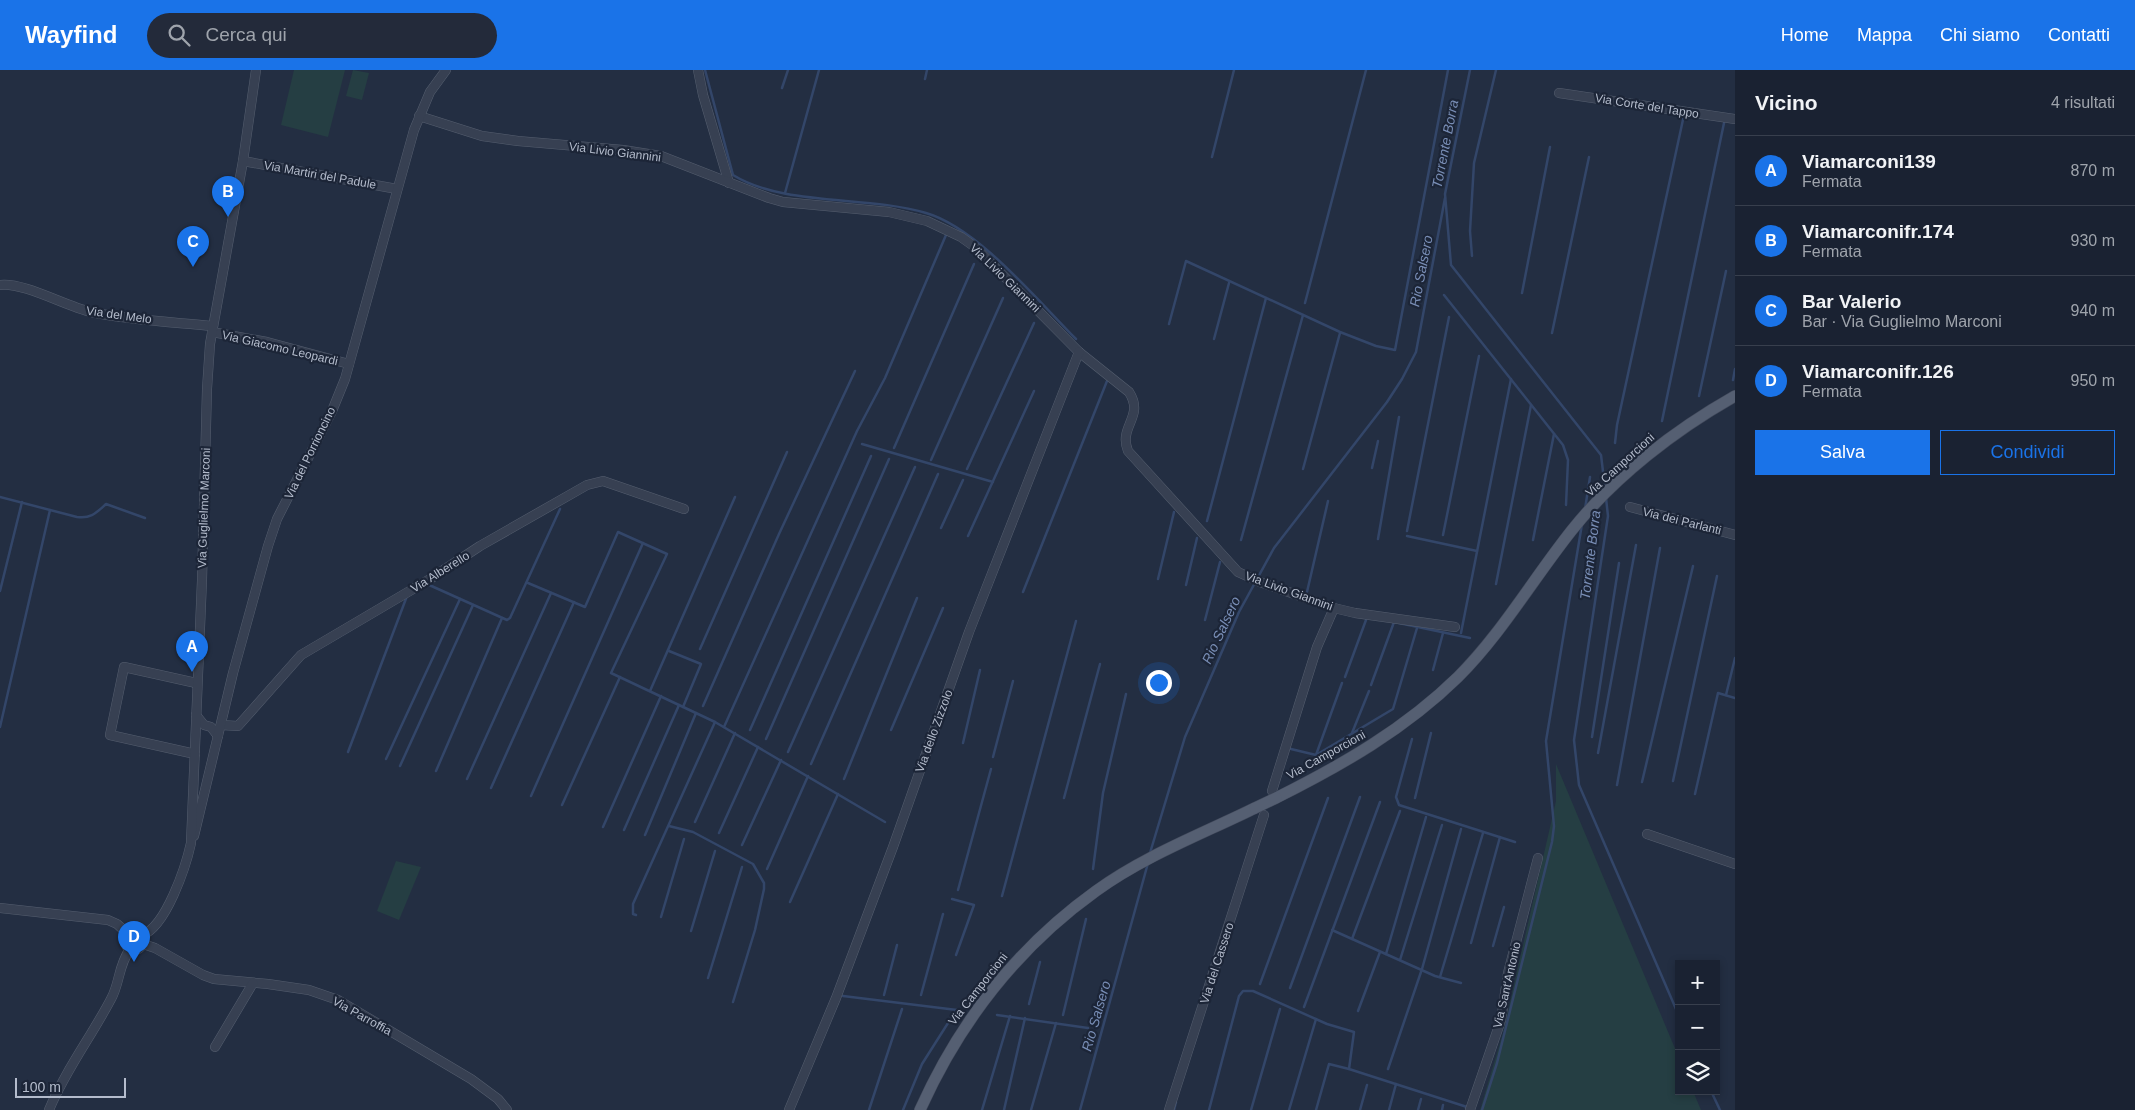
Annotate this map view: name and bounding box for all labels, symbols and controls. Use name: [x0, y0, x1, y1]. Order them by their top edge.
search box: [147, 13, 497, 58]
text: Wayfind: [25, 21, 117, 48]
icon: search: [165, 21, 193, 49]
text: Cerca qui: [205, 24, 287, 45]
text: Home: [1781, 25, 1829, 45]
text: Mappa: [1857, 25, 1912, 45]
text: Chi siamo: [1940, 25, 2020, 45]
text: Contatti: [2048, 25, 2110, 45]
street label: Via Corte del Tappo: [1594, 91, 1700, 121]
text: Vicino: [1755, 91, 1818, 114]
text: 4 risultati: [2051, 94, 2115, 111]
water label: Torrente Borra: [1429, 98, 1461, 190]
street label: Via Livio Giannini: [568, 139, 662, 165]
text: Viamarconi139: [1802, 151, 1936, 172]
street label: Via Martiri del Padule: [263, 158, 378, 192]
text: A: [1765, 162, 1777, 179]
text: 870 m: [2071, 162, 2115, 179]
text: Fermata: [1802, 173, 1862, 190]
pin: B: [212, 176, 244, 217]
text: Viamarconifr.174: [1802, 221, 1954, 242]
pin: C: [177, 226, 209, 267]
text: B: [1765, 232, 1777, 249]
text: 930 m: [2071, 232, 2115, 249]
water label: Rio Salsero: [1406, 234, 1436, 308]
street label: Via Livio Giannini: [967, 241, 1043, 315]
text: Fermata: [1802, 243, 1862, 260]
text: Bar Valerio: [1802, 291, 1901, 312]
text: C: [1765, 302, 1777, 319]
text: 940 m: [2071, 302, 2115, 319]
street label: Via del Melo: [85, 303, 153, 327]
text: Bar · Via Guglielmo Marconi: [1802, 313, 2002, 330]
street label: Via Giacomo Leopardi: [221, 328, 339, 368]
text: Viamarconifr.126: [1802, 361, 1954, 382]
text: D: [1765, 372, 1777, 389]
text: 950 m: [2071, 372, 2115, 389]
text: Fermata: [1802, 383, 1862, 400]
street label: Via del Porrioncino: [282, 404, 338, 501]
street label: Via Camporcioni: [1583, 430, 1657, 500]
button: Salva: [1755, 430, 1930, 475]
button: Condividi: [1940, 430, 2115, 475]
street label: Via Guglielmo Marconi: [195, 448, 213, 568]
street label: Via dei Parlanti: [1641, 504, 1723, 538]
water label: Torrente Borra: [1577, 509, 1603, 601]
street label: Via Alberello: [408, 548, 472, 596]
street label: Via Livio Giannini: [1243, 569, 1335, 613]
water label: Rio Salsero: [1198, 594, 1244, 666]
pin: A: [176, 631, 208, 672]
your location: [1146, 670, 1172, 696]
street label: Via dello Zizzolo: [913, 687, 956, 774]
street label: Via Camporcioni: [1284, 728, 1368, 782]
street label: Via del Cassero: [1197, 920, 1237, 1005]
pin: D: [118, 921, 150, 962]
street label: Via Sant'Antonio: [1490, 940, 1524, 1030]
street label: Via Camporcioni: [945, 950, 1011, 1028]
map controls: [1675, 960, 1720, 1095]
button: +: [1675, 960, 1720, 1005]
water label: Rio Salsero: [1078, 979, 1114, 1053]
street label: Via Parroffia: [330, 994, 394, 1038]
button: −: [1675, 1005, 1720, 1050]
button: layers: [1675, 1050, 1720, 1095]
scale bar: [15, 1075, 126, 1098]
text: 100 m: [22, 1079, 61, 1095]

